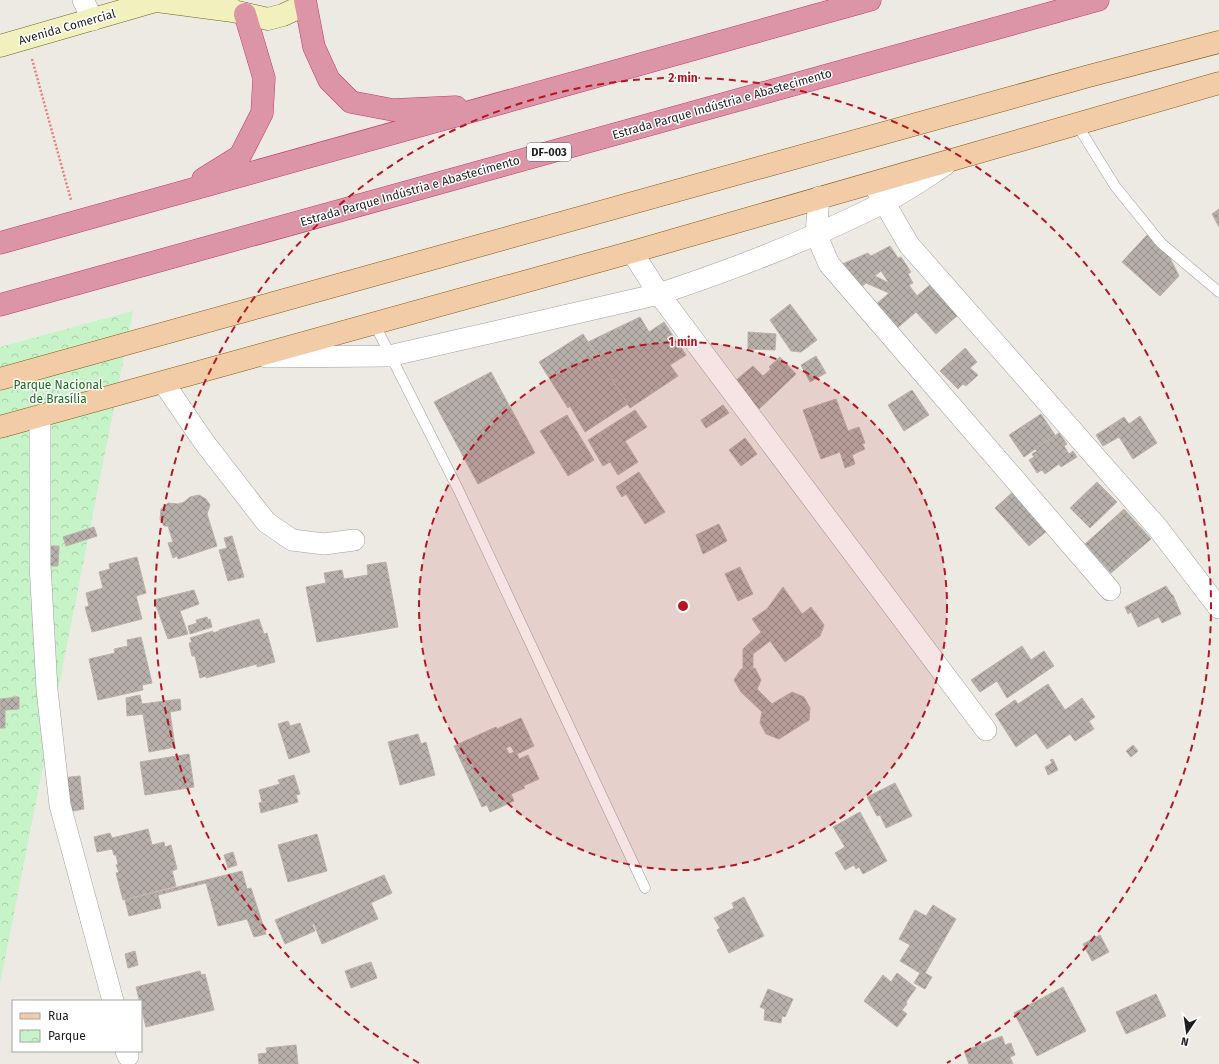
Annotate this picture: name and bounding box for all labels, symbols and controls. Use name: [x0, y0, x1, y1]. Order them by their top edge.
street label: Avenida Comercial: [17, 6, 118, 48]
street label: Estrada Parque Indústria e Abastecimento: [611, 66, 833, 142]
text: 2 min: [668, 71, 698, 85]
road number: DF-003: [527, 143, 571, 161]
street label: Estrada Parque Indústria e Abastecimento: [299, 153, 521, 229]
text: 1 min: [669, 335, 697, 349]
park label: Parque Nacional de Brasília: [14, 378, 103, 406]
centre of rings: [676, 599, 690, 613]
legend: [12, 1000, 142, 1052]
text: Rua: [48, 1009, 69, 1023]
north arrow: [1167, 1012, 1207, 1052]
text: Parque: [48, 1029, 86, 1043]
text: N: [1180, 1034, 1190, 1048]

